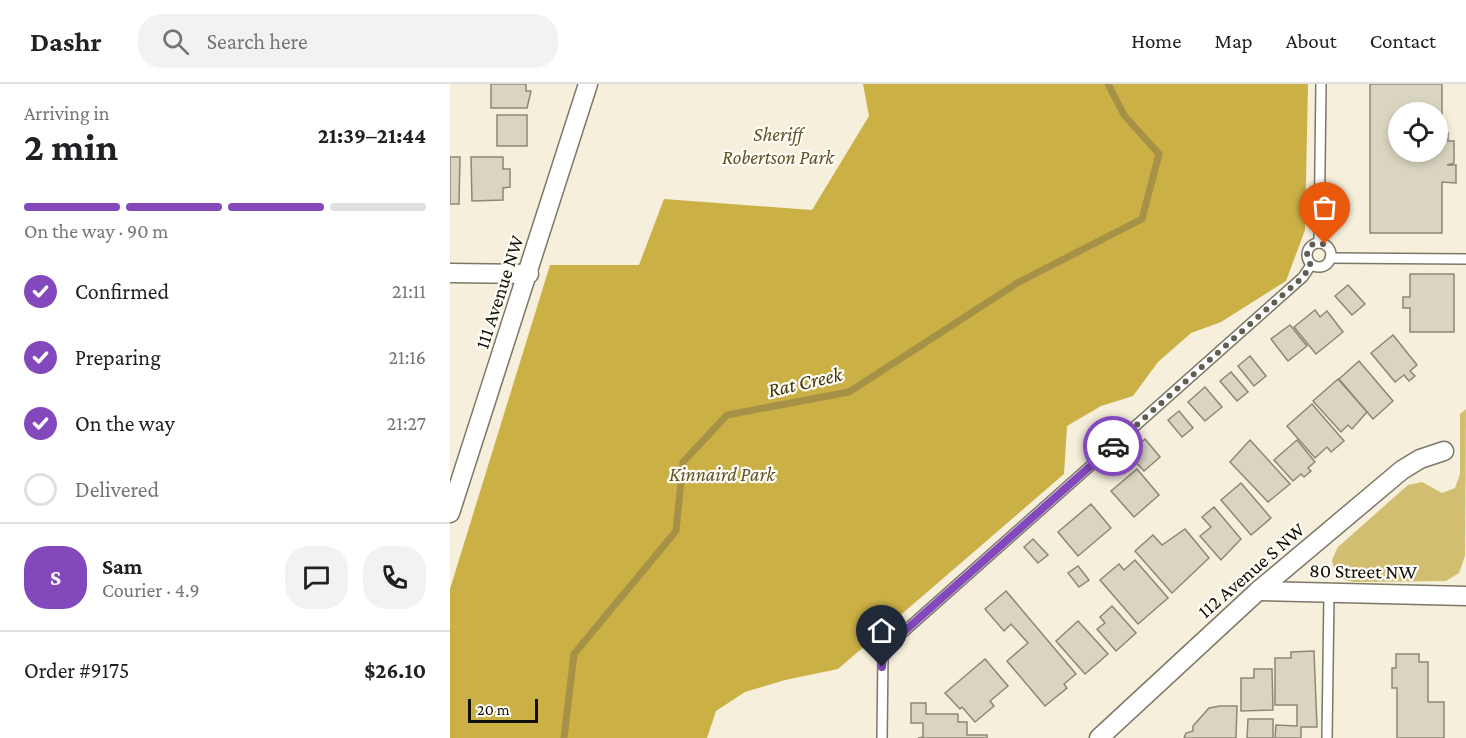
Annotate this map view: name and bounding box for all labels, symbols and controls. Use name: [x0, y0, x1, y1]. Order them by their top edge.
search box: [138, 14, 558, 68]
icon: search: [159, 25, 192, 58]
text: Dashr: [30, 26, 102, 57]
text: Search here: [207, 29, 308, 54]
text: Home: [1131, 29, 1181, 53]
text: Map: [1214, 29, 1253, 53]
text: About: [1286, 29, 1337, 53]
text: Contact: [1370, 29, 1436, 53]
text: Arriving in: [24, 102, 109, 124]
map controls: [1388, 102, 1448, 162]
button: locate: [1388, 102, 1448, 162]
text: 21:39–21:44: [318, 123, 426, 148]
park label: Sheriff Robertson Park: [722, 123, 835, 168]
text: 2 min: [24, 125, 118, 168]
pin: [1299, 182, 1350, 244]
icon: bag: [1308, 191, 1341, 224]
text: On the way · 90 m: [24, 220, 168, 242]
street label: 111 Avenue NW: [470, 232, 528, 351]
icon: check: [24, 275, 57, 308]
text: Confirmed: [75, 279, 169, 304]
text: 21:11: [392, 280, 426, 302]
icon: check: [24, 341, 57, 374]
text: Preparing: [75, 345, 161, 370]
text: 21:16: [388, 346, 426, 368]
water label: Rat Creek: [765, 362, 845, 402]
icon: check: [24, 407, 57, 440]
text: On the way: [75, 411, 175, 436]
text: 21:27: [387, 412, 426, 434]
courier: [1083, 416, 1143, 476]
icon: car: [1097, 430, 1130, 463]
park label: Kinnaird Park: [669, 463, 776, 485]
text: Delivered: [75, 477, 159, 502]
street label: 112 Avenue S NW: [1193, 517, 1309, 622]
button: chat: [285, 546, 348, 609]
button: phone: [363, 546, 426, 609]
text: Sam: [102, 554, 142, 579]
street label: 80 Street NW: [1309, 559, 1418, 583]
text: S: [50, 565, 61, 590]
text: Courier · 4.9: [102, 579, 200, 601]
pin: [856, 605, 907, 667]
icon: home: [865, 614, 898, 647]
text: Order #9175: [24, 658, 129, 683]
text: $26.10: [364, 658, 426, 683]
scale bar: [468, 696, 538, 724]
text: 20 m: [477, 701, 510, 718]

